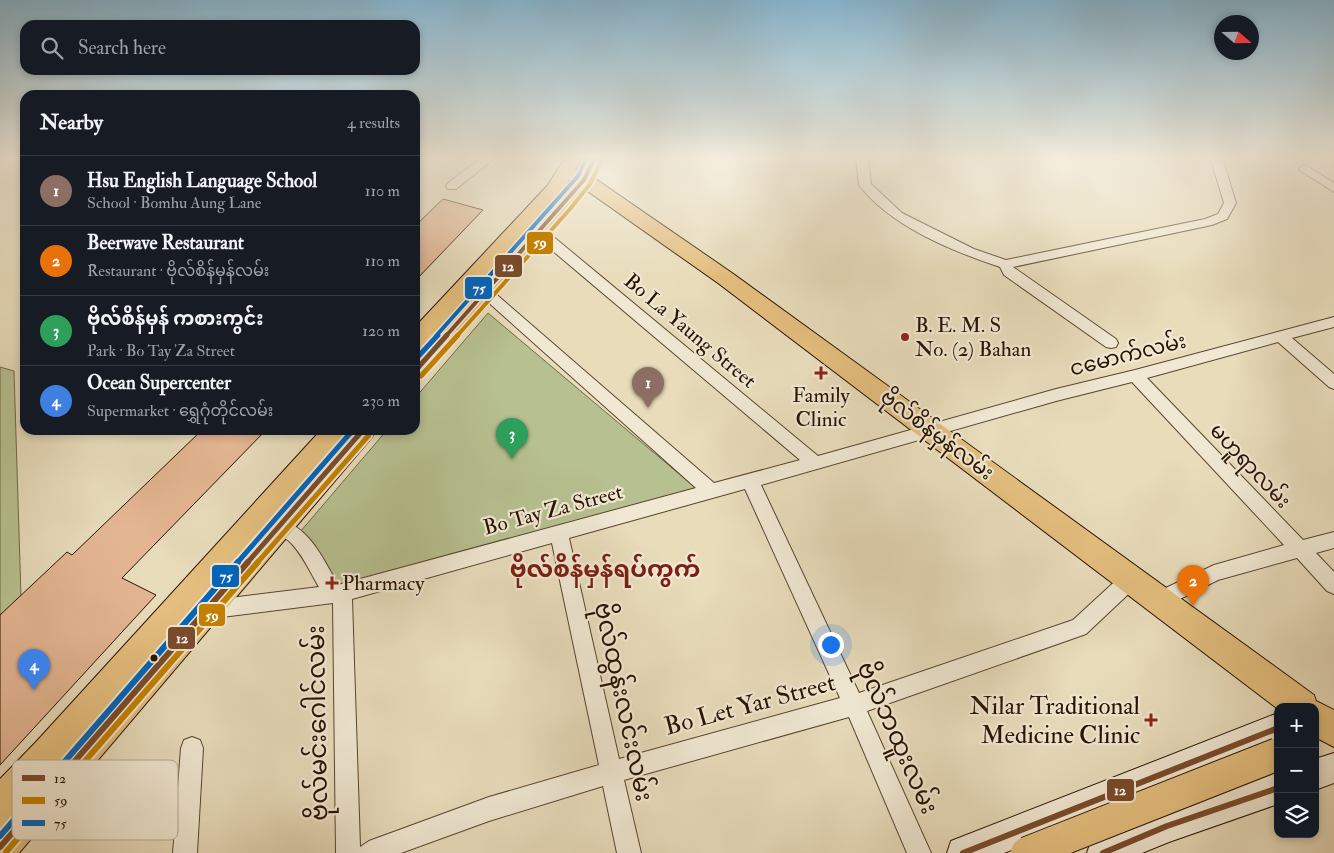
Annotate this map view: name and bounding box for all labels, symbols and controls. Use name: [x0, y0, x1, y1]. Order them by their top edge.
north arrow: [1214, 15, 1259, 60]
search box: [20, 20, 420, 75]
icon: search: [38, 34, 66, 62]
text: Search here: [78, 36, 166, 60]
text: Nearby: [40, 109, 103, 136]
text: 4 results: [347, 113, 400, 133]
text: Hsu English Language School: [87, 169, 317, 193]
text: 1: [53, 181, 59, 201]
text: 110 m: [365, 181, 400, 201]
text: School · Bomhu Aung Lane: [87, 193, 262, 213]
text: Beerwave Restaurant: [87, 231, 244, 255]
line badge: 59: [526, 231, 554, 255]
text: 59: [533, 234, 547, 251]
text: 2: [52, 251, 60, 271]
text: 110 m: [365, 251, 400, 271]
line badge: 12: [494, 254, 523, 278]
text: 12: [502, 258, 514, 275]
text: Restaurant · ဗိုလ်စိန်မှန်လမ်း: [87, 261, 269, 281]
street label: Bo La Yaung Street: [618, 268, 762, 394]
line badge: 75: [464, 276, 493, 300]
text: 75: [473, 280, 486, 297]
text: ဗိုလ်စိန်မှန် ကစားကွင်း: [87, 307, 264, 331]
place label: B. E. M. S No. (2) Bahan: [915, 312, 1031, 363]
text: 3: [53, 321, 59, 341]
text: 120 m: [362, 321, 400, 341]
street label: ငမောက်လမ်း: [1066, 325, 1189, 383]
marker: B. E. M. S No. (2) Bahan: [899, 331, 911, 343]
text: Park · Bo Tay Za Street: [87, 341, 235, 361]
marker: Family Clinic: [814, 366, 828, 380]
pin: 1: [632, 367, 664, 408]
text: Ocean Supercenter: [87, 371, 231, 395]
street label: ဗိုလ်စိန်မှန်လမ်း: [873, 381, 1001, 489]
place label: Family Clinic: [792, 382, 851, 433]
text: 4: [52, 391, 60, 411]
text: 230 m: [362, 391, 400, 411]
text: Supermarket · ရွှေဂုံတိုင်လမ်း: [87, 401, 273, 421]
street label: မဟူရာလမ်း: [1201, 416, 1299, 516]
pin: 3: [496, 418, 528, 459]
street label: Bo Tay Za Street: [480, 478, 626, 542]
district label: ဗိုလ်စိန်မှန်ရပ်ကွက်: [510, 553, 700, 588]
line badge: 75: [211, 564, 240, 588]
pin: 2: [1177, 565, 1209, 606]
text: 75: [220, 568, 233, 585]
place label: Pharmacy: [342, 570, 425, 597]
marker: Pharmacy: [326, 577, 338, 589]
street label: ဗိုလ်ထွန်းလင်းလမ်း: [583, 599, 662, 805]
line badge: 59: [198, 603, 226, 627]
text: 59: [205, 607, 219, 624]
street label: ဗိုလ်မင်းဂေါင်လမ်း: [298, 625, 339, 821]
line badge: 12: [167, 626, 196, 650]
text: 12: [176, 630, 188, 647]
your location: [818, 632, 844, 658]
pin: 4: [18, 649, 50, 690]
unlabelled marker: [149, 653, 159, 663]
street label: ဗိုလ်ဘထူးလမ်း: [846, 656, 947, 821]
street label: Bo Let Yar Street: [661, 667, 839, 743]
place label: Nilar Traditional Medicine Clinic: [969, 691, 1141, 751]
map controls: [1274, 703, 1319, 838]
button: +: [1274, 703, 1319, 748]
marker: Nilar Traditional Medicine Clinic: [1144, 713, 1158, 727]
button: −: [1274, 748, 1319, 793]
legend: [12, 760, 178, 840]
text: 12: [54, 770, 66, 787]
line badge: 12: [1106, 778, 1135, 802]
text: 12: [1114, 782, 1126, 799]
text: 59: [54, 792, 67, 809]
button: layers: [1274, 793, 1319, 838]
text: 75: [54, 815, 67, 832]

